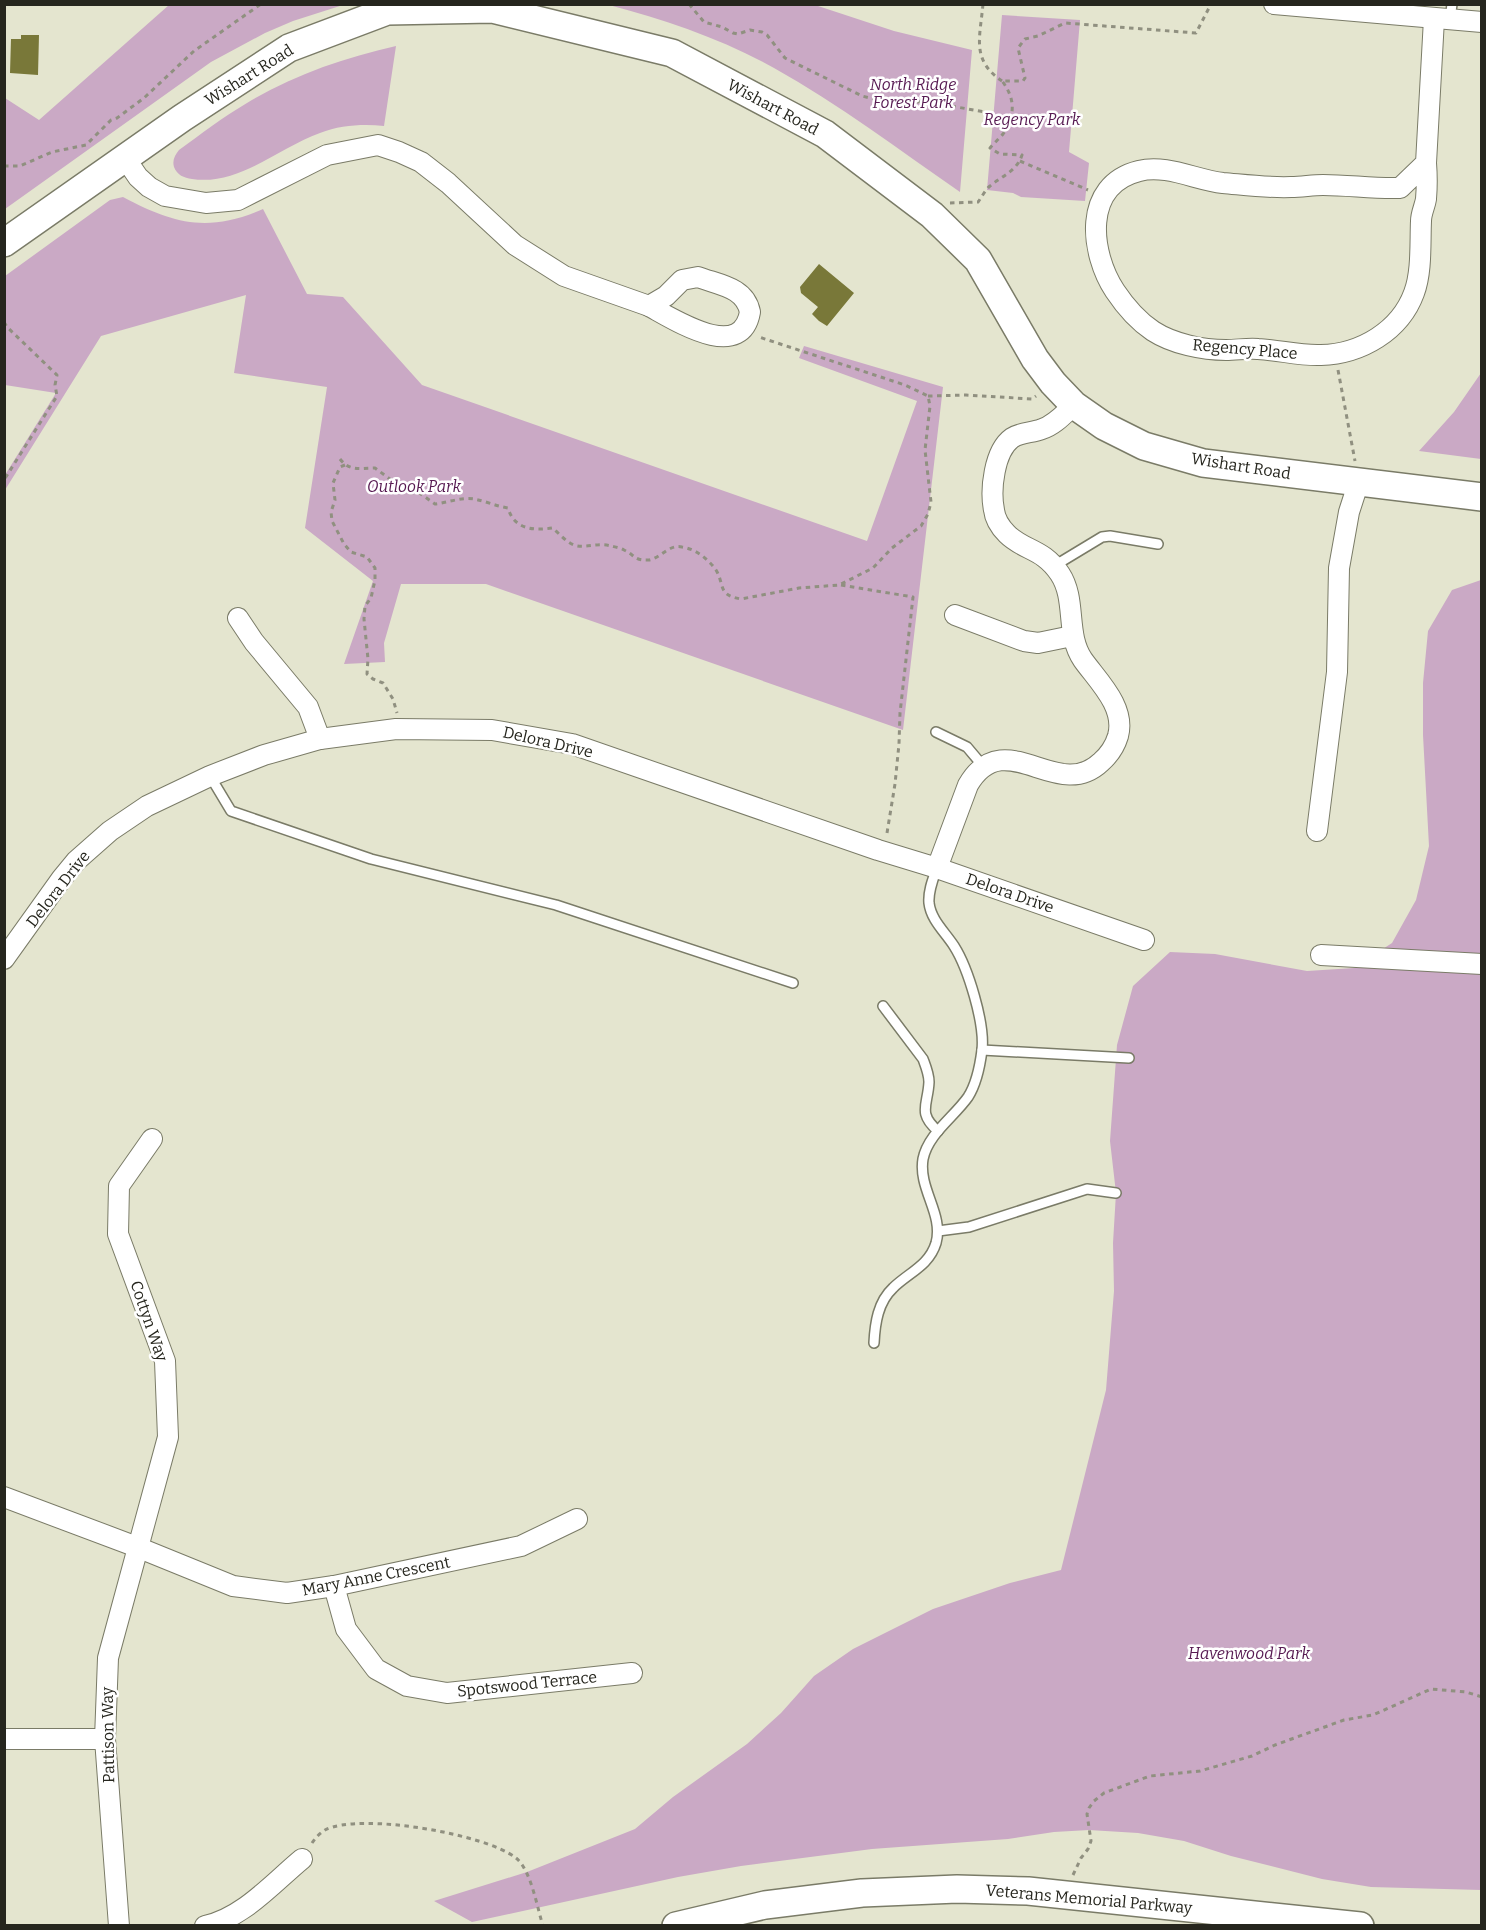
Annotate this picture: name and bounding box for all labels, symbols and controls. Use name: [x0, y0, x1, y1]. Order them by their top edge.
street label: Wishart Road: [201, 40, 297, 110]
street label: Wishart Road: [724, 75, 822, 139]
park label: North Ridge Forest Park: [870, 75, 956, 112]
park label: Regency Park: [984, 110, 1081, 129]
street label: Regency Place: [1192, 335, 1298, 363]
street label: Wishart Road: [1190, 449, 1293, 483]
park label: Outlook Park: [367, 477, 461, 496]
street label: Delora Drive: [501, 722, 595, 762]
street label: Delora Drive: [22, 847, 94, 931]
street label: Delora Drive: [963, 869, 1057, 917]
street label: Cottyn Way: [126, 1278, 172, 1364]
street label: Mary Anne Crescent: [300, 1552, 452, 1600]
park label: Havenwood Park: [1188, 1644, 1310, 1663]
street label: Spotswood Terrace: [456, 1667, 598, 1701]
street label: Pattison Way: [98, 1686, 118, 1783]
street label: Veterans Memorial Parkway: [985, 1881, 1194, 1918]

